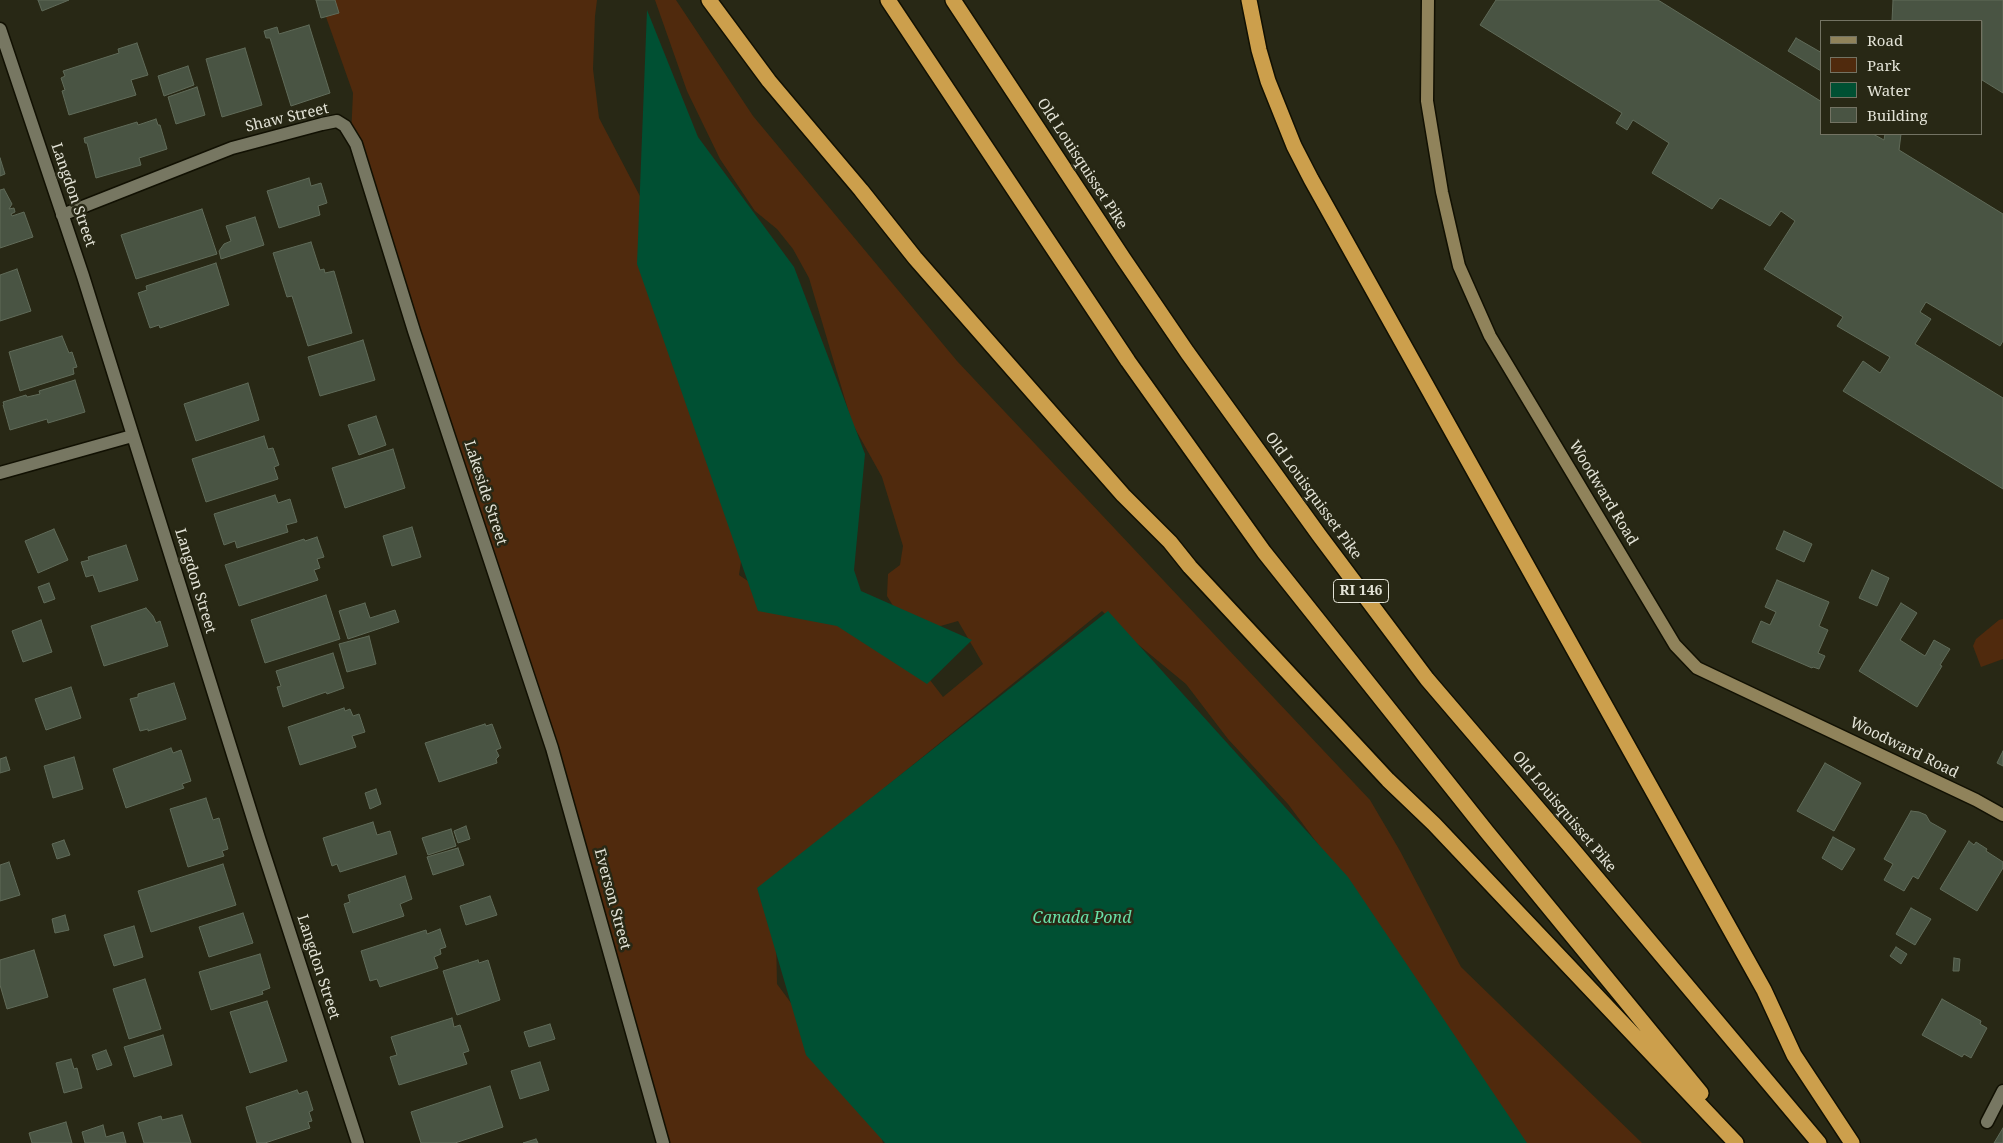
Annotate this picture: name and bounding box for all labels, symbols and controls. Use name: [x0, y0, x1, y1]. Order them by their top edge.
legend: [1820, 20, 1983, 135]
text: Road: [1867, 30, 1903, 50]
text: Park: [1867, 55, 1900, 75]
text: Water: [1867, 80, 1910, 100]
street label: Old Louisquisset Pike: [1033, 95, 1131, 233]
street label: Shaw Street: [244, 100, 330, 136]
text: Building: [1867, 105, 1928, 125]
street label: Langdon Street: [47, 141, 99, 249]
street label: Old Louisquisset Pike: [1261, 429, 1365, 563]
street label: Woodward Road: [1565, 437, 1641, 549]
street label: Lakeside Street: [460, 438, 510, 548]
street label: Langdon Street: [170, 526, 220, 636]
road number: RI 146: [1334, 580, 1388, 602]
street label: Woodward Road: [1847, 714, 1961, 782]
street label: Old Louisquisset Pike: [1508, 748, 1620, 876]
street label: Everson Street: [590, 846, 634, 952]
water label: Canada Pond: [1033, 908, 1131, 928]
street label: Langdon Street: [293, 912, 343, 1022]

